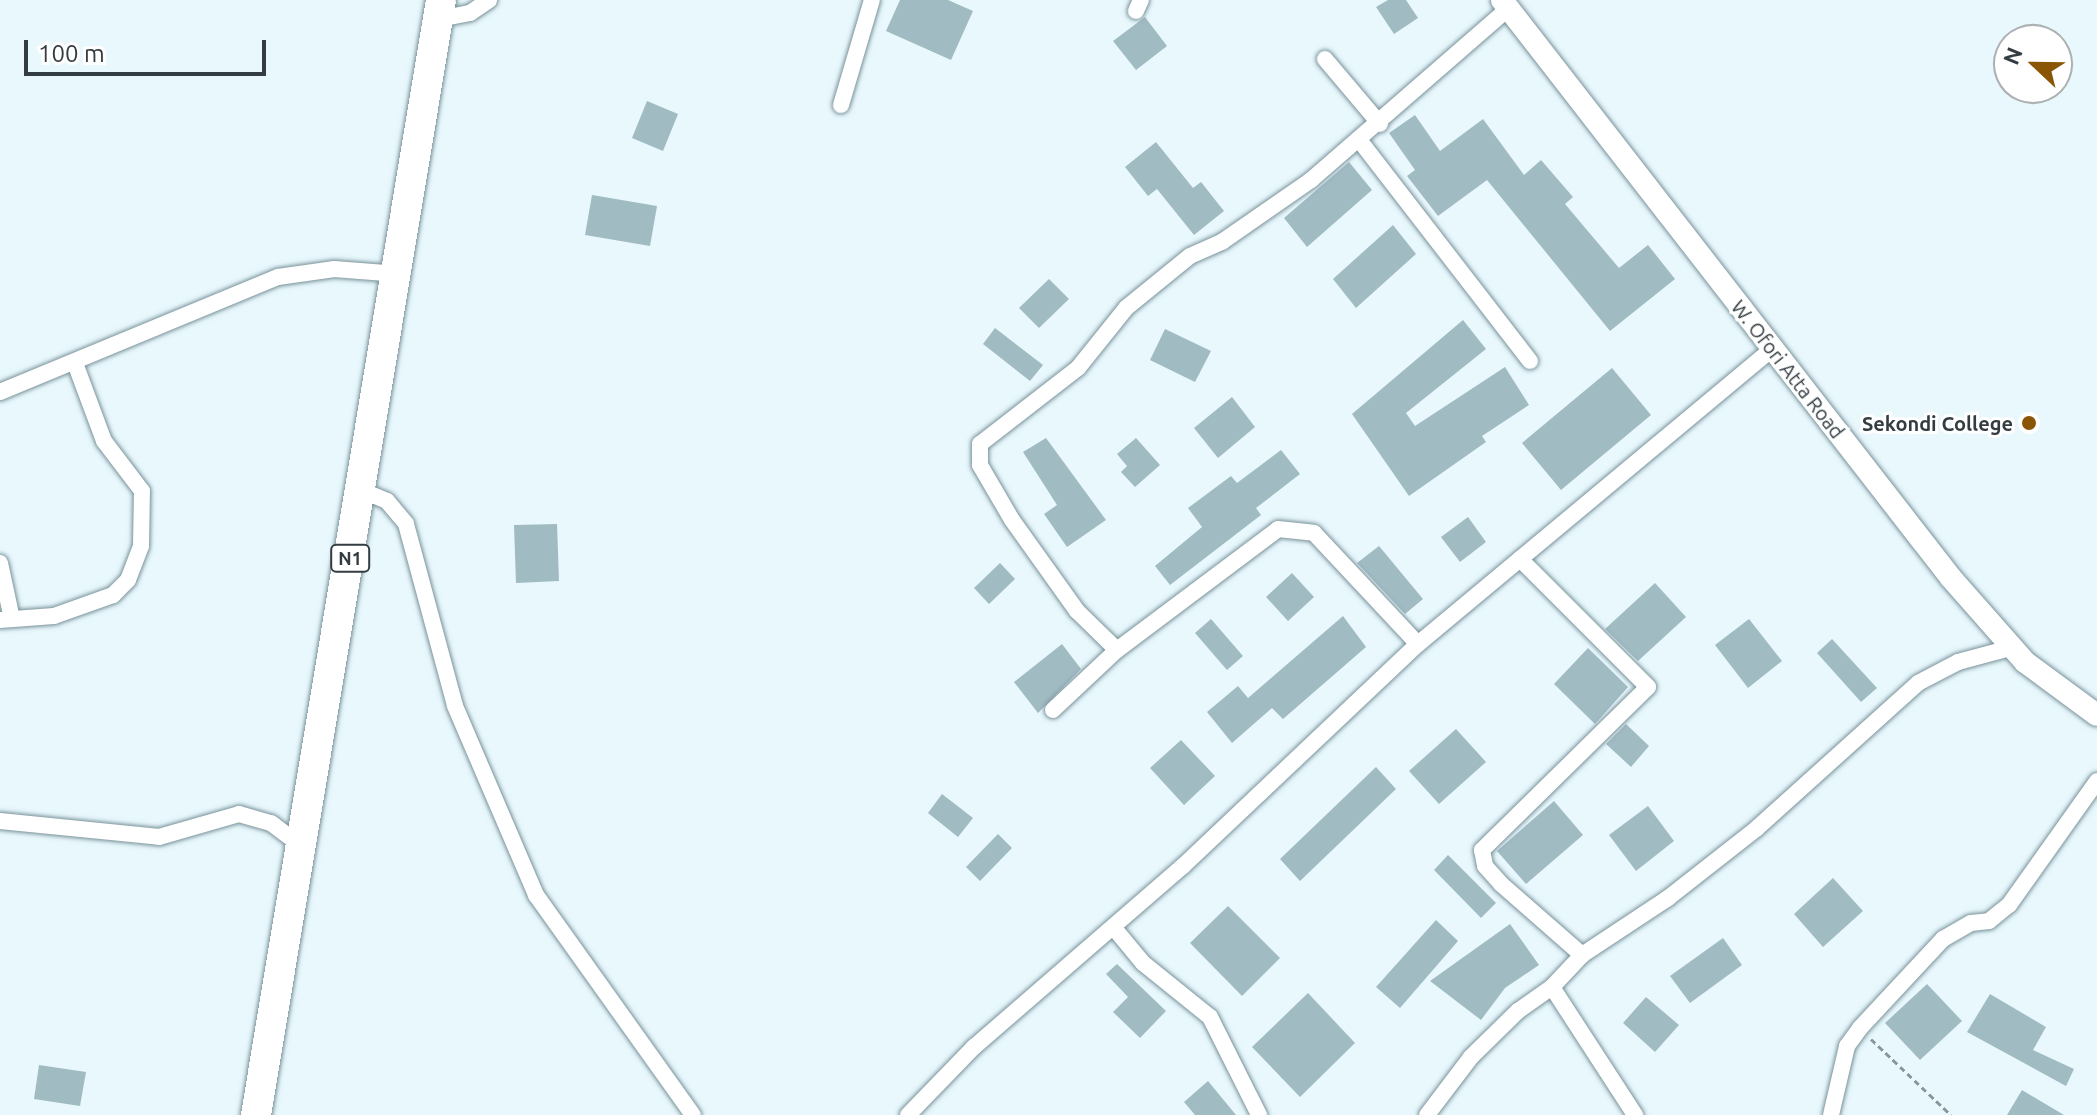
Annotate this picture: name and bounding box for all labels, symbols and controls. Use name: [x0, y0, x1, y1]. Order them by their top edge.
scale bar: [28, 24, 270, 74]
north arrow: [1993, 24, 2073, 104]
text: 100 m: [38, 40, 105, 67]
text: N: [1997, 43, 2027, 68]
street label: W. Ofori Atta Road: [1727, 295, 1849, 443]
place label: Sekondi College: [1862, 411, 2013, 435]
marker: Sekondi College: [2020, 414, 2038, 432]
road number: N1: [330, 544, 370, 572]

